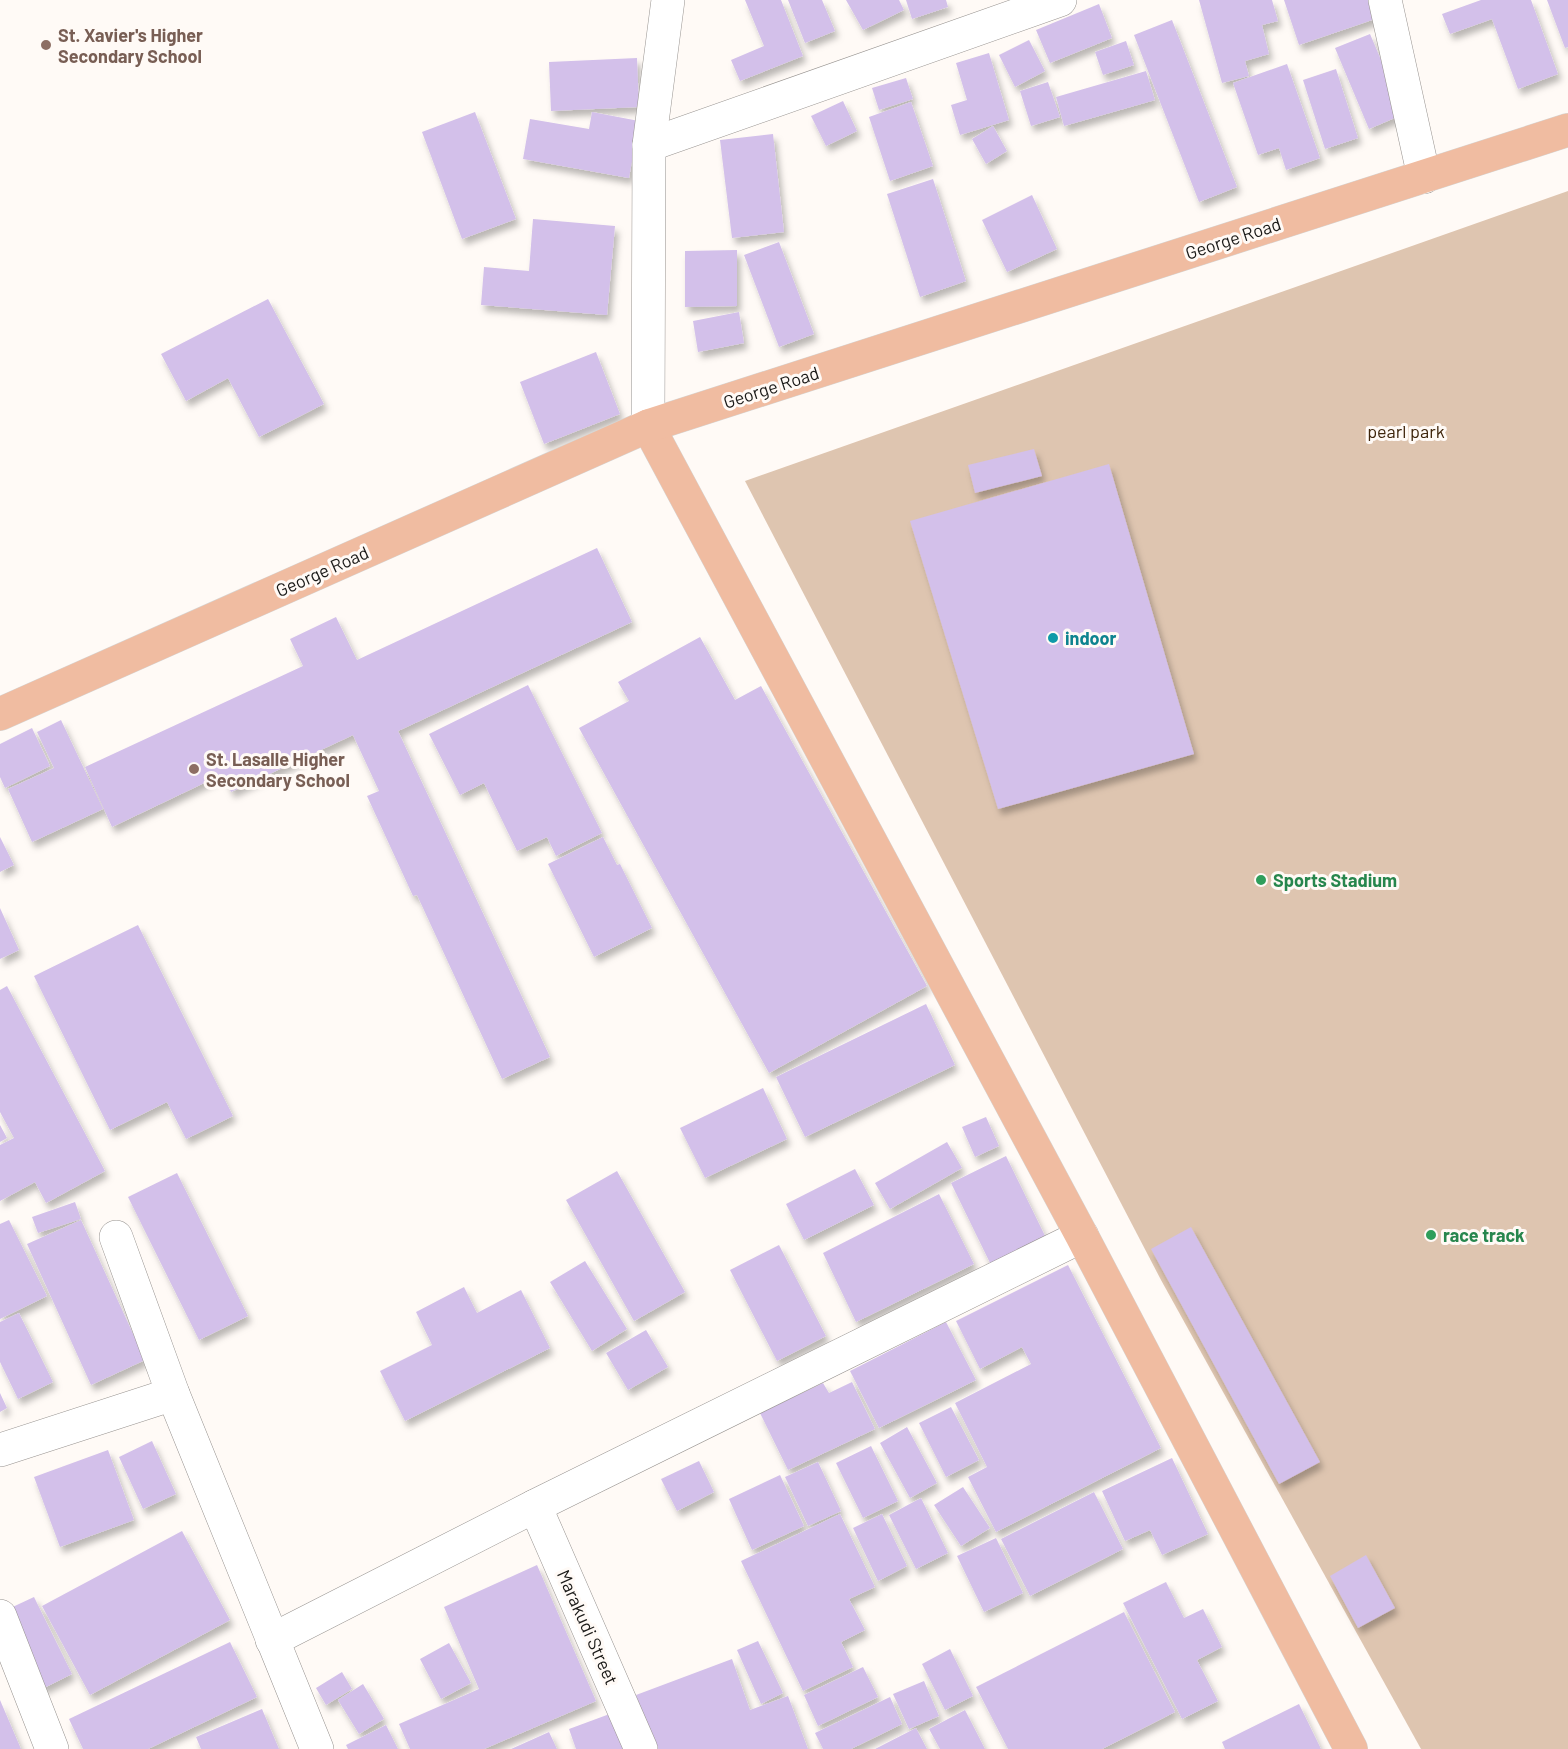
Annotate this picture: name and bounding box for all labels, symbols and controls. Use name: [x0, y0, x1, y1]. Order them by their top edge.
place label: St. Xavier's Higher Secondary School: [58, 24, 203, 67]
marker: St. Xavier's Higher Secondary School: [39, 38, 53, 52]
street label: George Road: [1182, 212, 1284, 264]
street label: George Road: [720, 361, 822, 413]
park label: pearl park: [1367, 420, 1445, 442]
street label: George Road: [272, 541, 372, 601]
place label: indoor: [1065, 627, 1117, 649]
marker: indoor: [1046, 631, 1060, 645]
place label: St. Lasalle Higher Secondary School: [206, 748, 350, 791]
marker: St. Lasalle Higher Secondary School: [187, 762, 201, 776]
place label: Sports Stadium: [1273, 869, 1397, 891]
marker: Sports Stadium: [1254, 873, 1268, 887]
place label: race track: [1443, 1224, 1525, 1246]
marker: race track: [1424, 1228, 1438, 1242]
street label: Marakudi Street: [553, 1566, 623, 1688]

